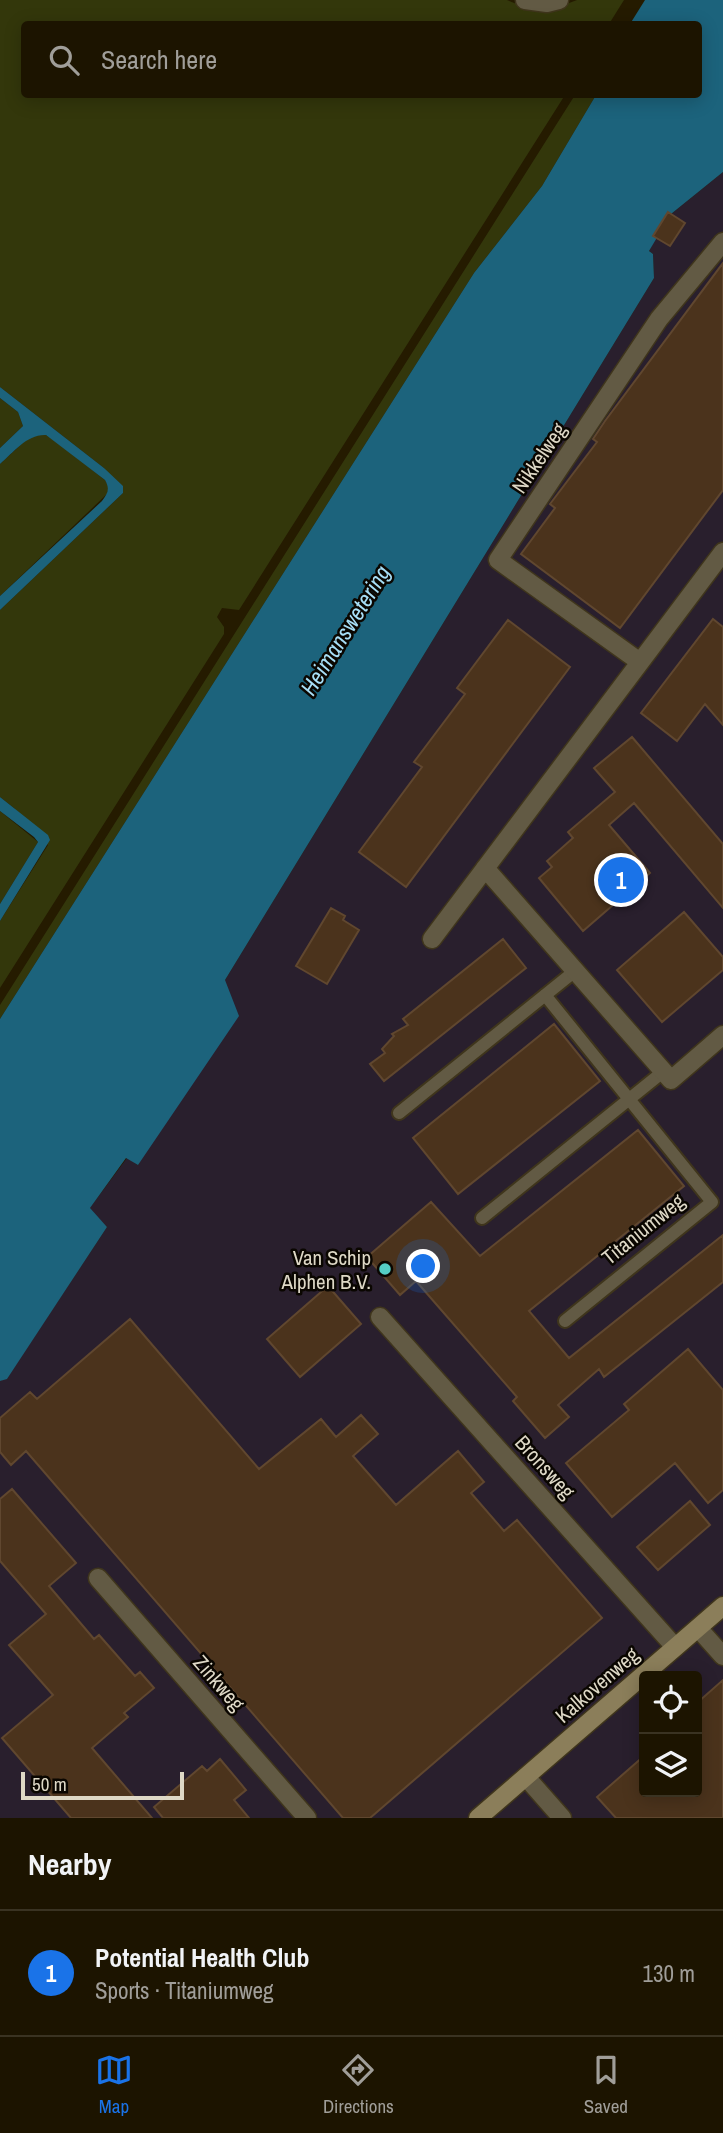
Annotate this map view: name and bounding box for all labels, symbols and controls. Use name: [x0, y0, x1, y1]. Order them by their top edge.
search box: [21, 21, 702, 98]
icon: search: [45, 41, 83, 79]
text: Search here: [101, 42, 217, 77]
street label: Nikkelweg: [505, 417, 573, 499]
water label: Heimanswetering: [293, 559, 397, 701]
pin: 1: [598, 854, 644, 906]
street label: Titaniumweg: [595, 1186, 691, 1271]
place label: Van Schip Alphen B.V.: [281, 1243, 371, 1296]
your location: [406, 1249, 440, 1283]
marker: Van Schip Alphen B.V.: [377, 1261, 393, 1277]
street label: Bronsweg: [509, 1429, 582, 1505]
street label: Kalkovenweg: [549, 1640, 645, 1730]
street label: Zinkweg: [187, 1649, 252, 1717]
map controls: [639, 1671, 702, 1797]
button: locate: [639, 1671, 702, 1734]
button: layers: [639, 1734, 702, 1797]
scale bar: [21, 1769, 184, 1801]
text: 50 m: [32, 1771, 67, 1797]
text: Nearby: [28, 1844, 111, 1884]
text: Potential Health Club: [95, 1940, 309, 1975]
text: 1: [46, 1958, 56, 1989]
text: 130 m: [643, 1958, 695, 1989]
text: Sports · Titaniumweg: [95, 1975, 274, 2006]
tab: Map: [95, 2051, 133, 2119]
tab: Directions: [323, 2051, 394, 2119]
tab: Saved: [584, 2051, 628, 2119]

